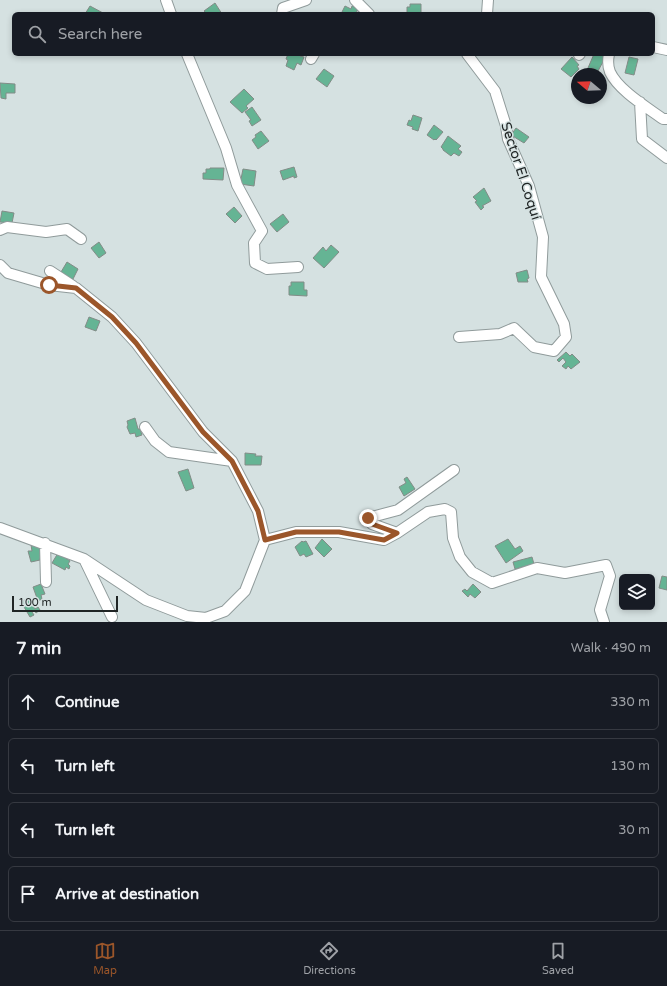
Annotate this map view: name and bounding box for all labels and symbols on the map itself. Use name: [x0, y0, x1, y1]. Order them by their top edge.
north arrow: [571, 68, 607, 104]
street label: Sector El Coquí: [497, 120, 545, 222]
route start: [40, 276, 58, 294]
route end: [359, 509, 377, 527]
scale bar: [12, 594, 118, 613]

